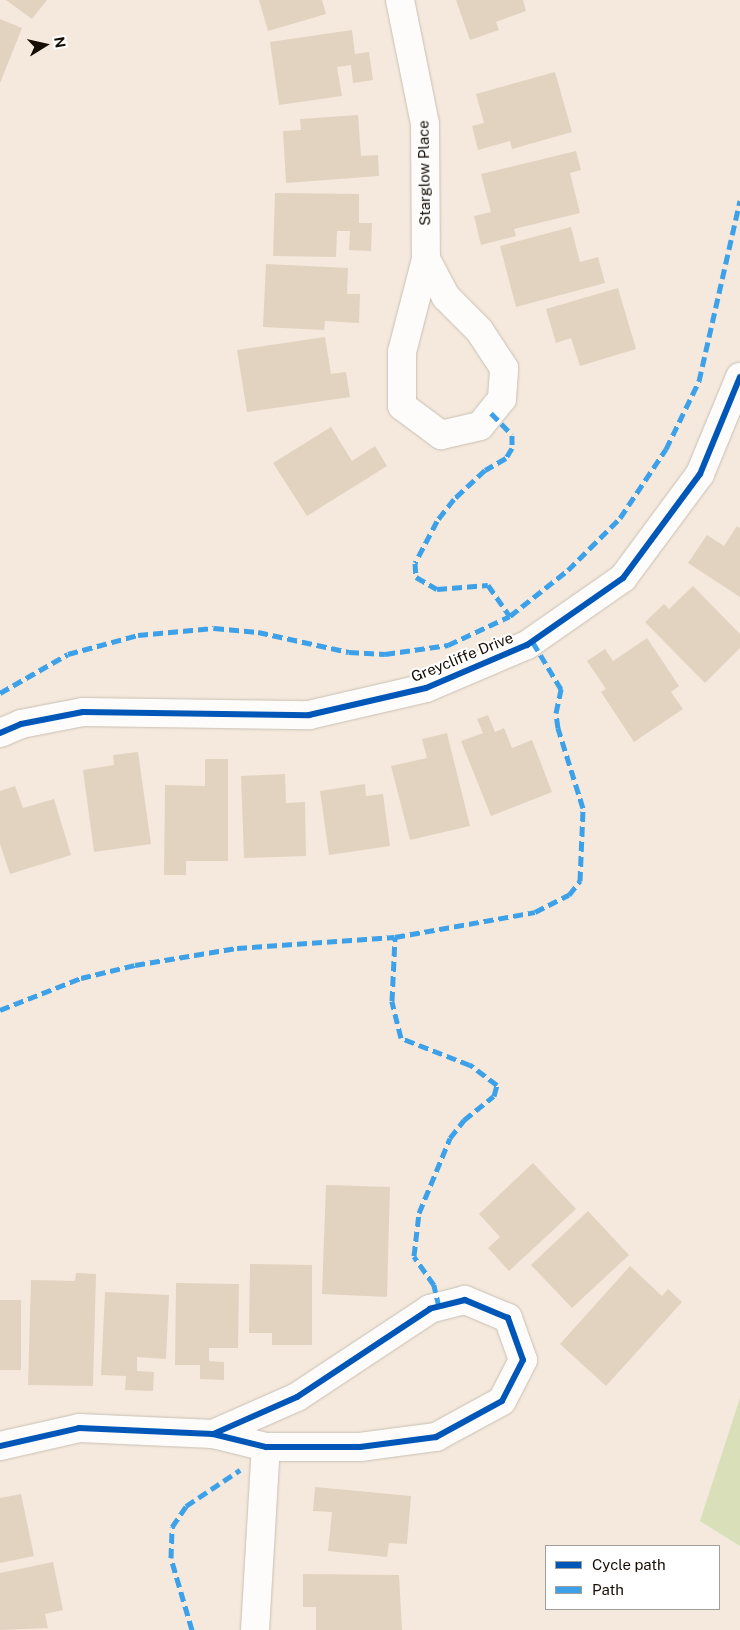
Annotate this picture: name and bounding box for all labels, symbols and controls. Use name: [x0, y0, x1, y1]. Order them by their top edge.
north arrow: [20, 20, 70, 70]
text: N: [51, 36, 69, 49]
street label: Starglow Place: [414, 120, 434, 226]
street label: Greycliffe Drive: [408, 628, 516, 686]
legend: [545, 1545, 720, 1610]
text: Cycle path: [592, 1556, 666, 1573]
text: Path: [592, 1581, 624, 1598]

